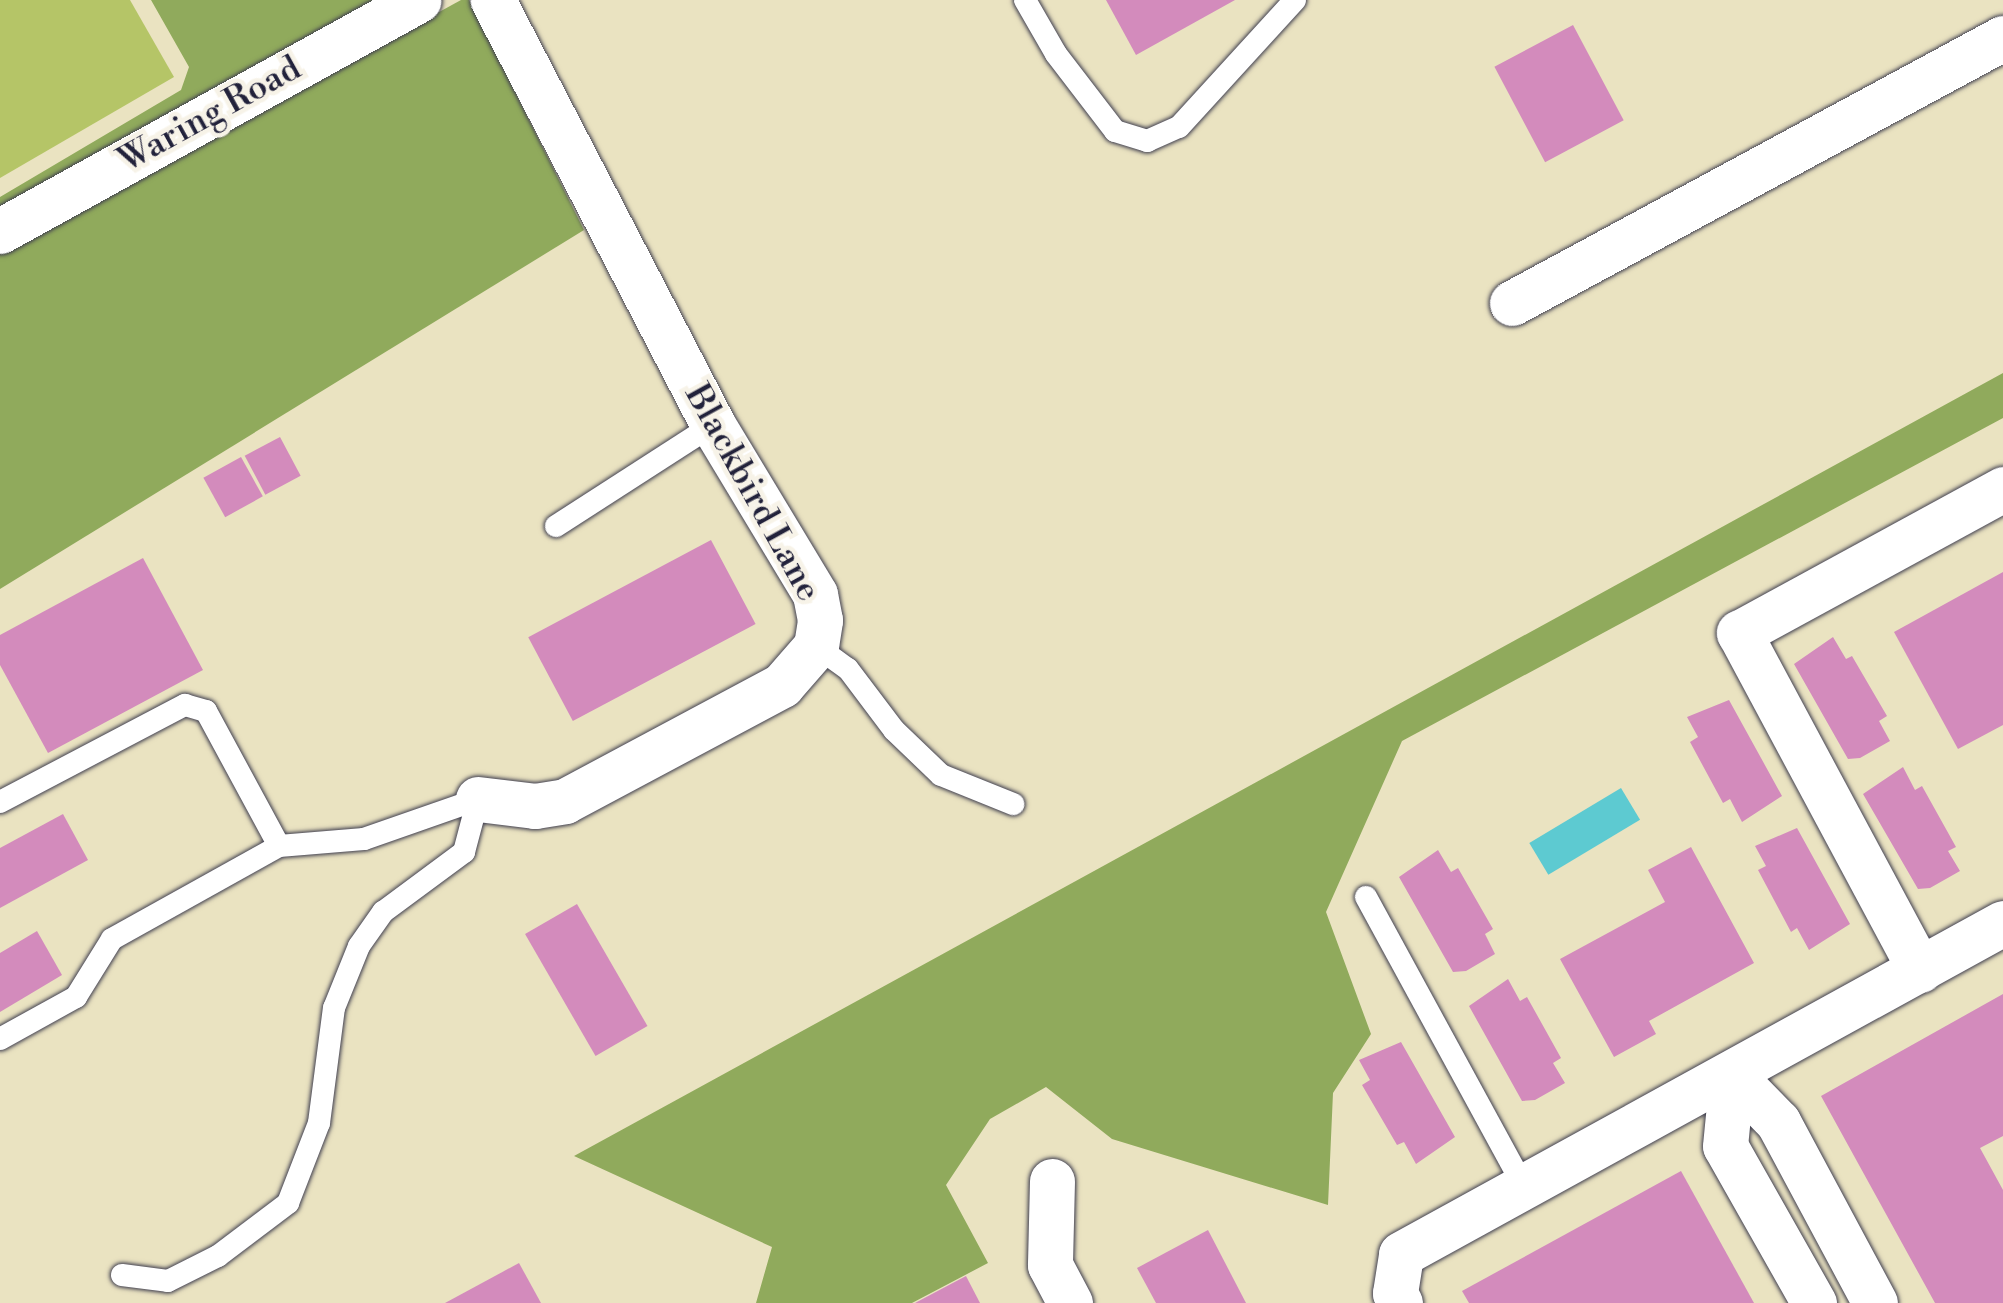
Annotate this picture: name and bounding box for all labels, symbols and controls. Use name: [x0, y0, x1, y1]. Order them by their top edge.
street label: Waring Road: [112, 48, 308, 182]
street label: Blackbird Lane: [675, 377, 829, 609]

